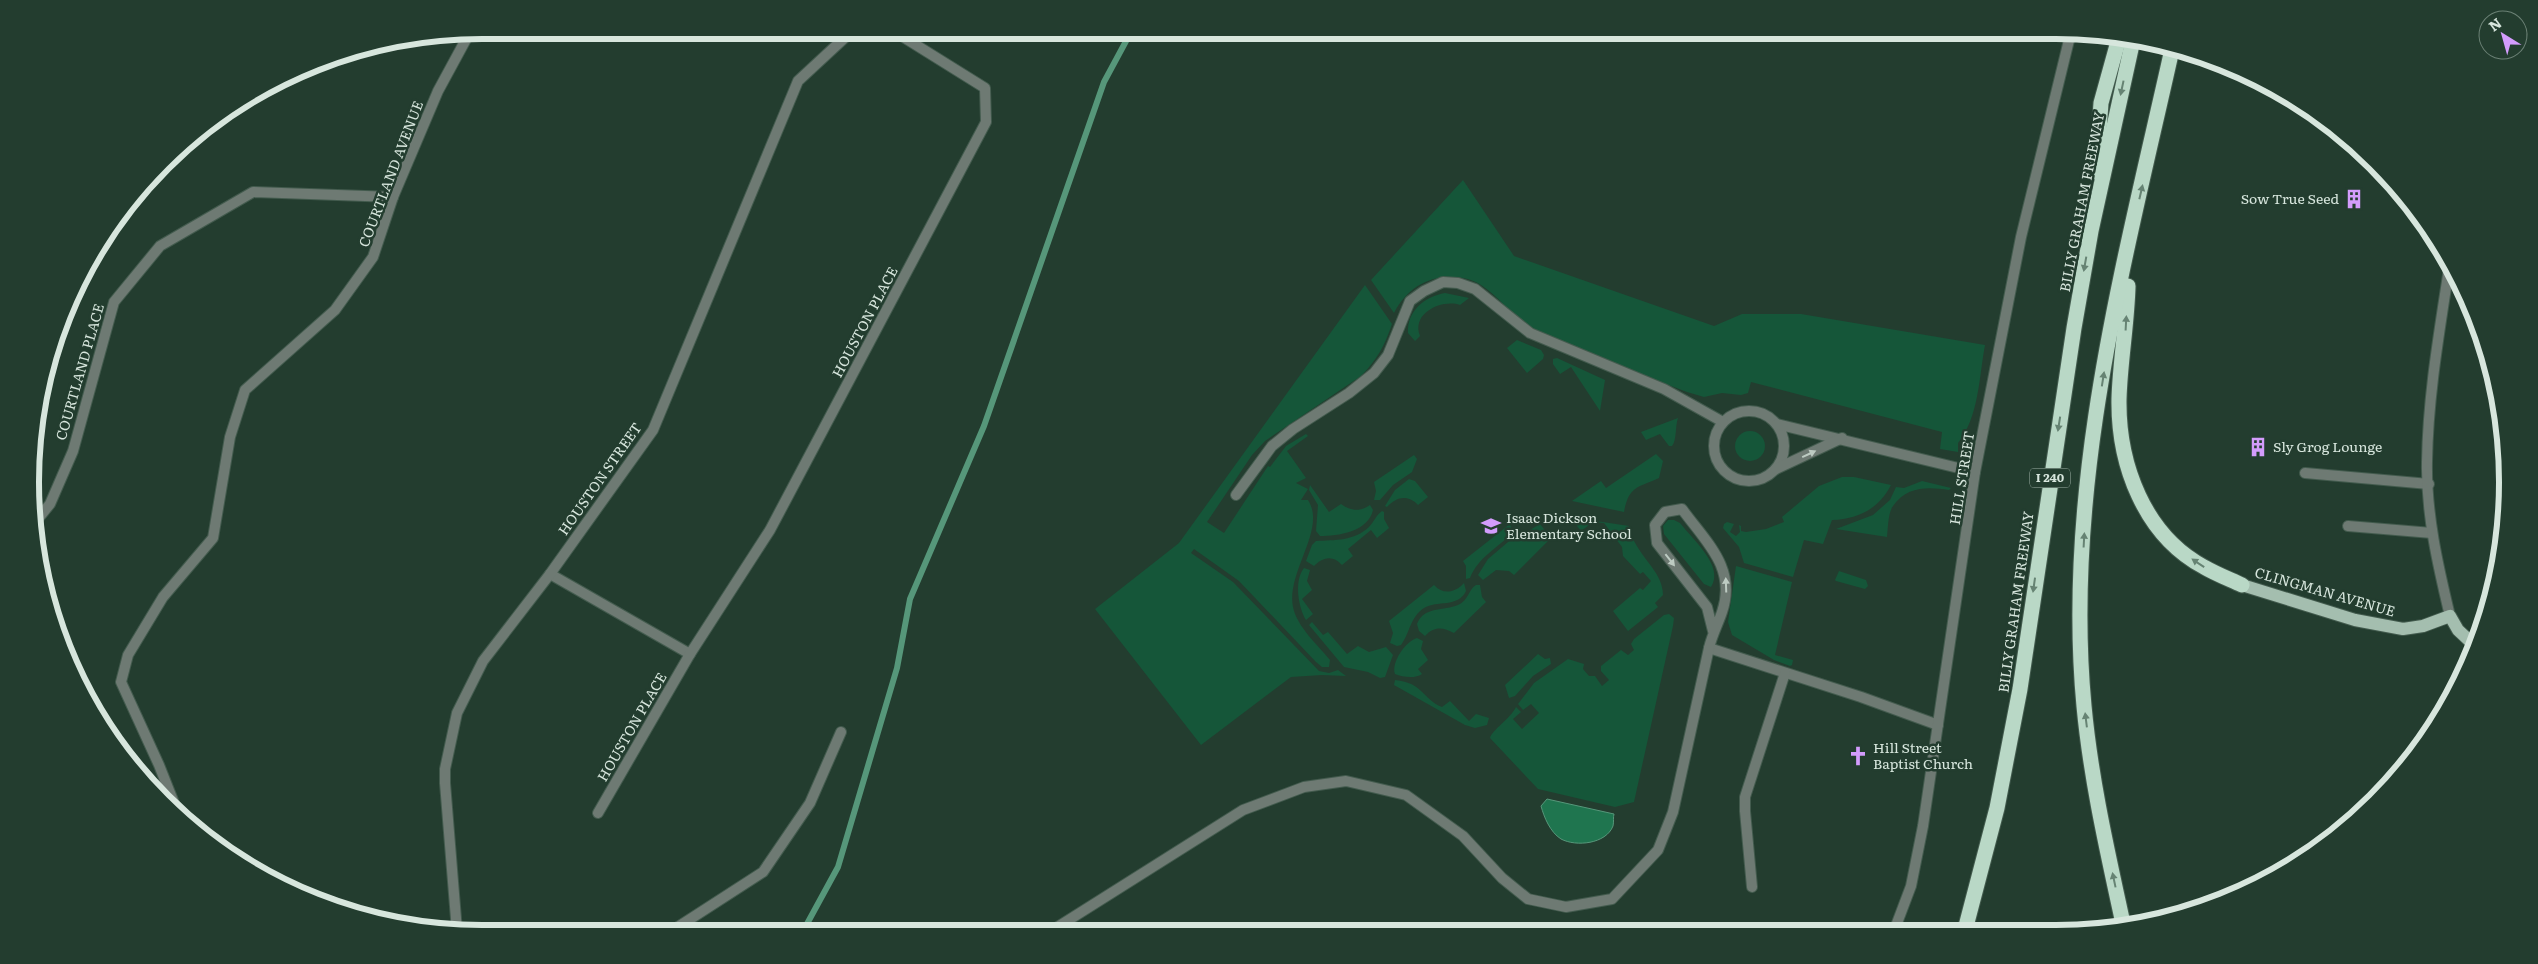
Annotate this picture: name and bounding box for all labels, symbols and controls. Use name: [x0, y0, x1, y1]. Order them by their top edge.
north arrow: [2478, 10, 2528, 60]
text: N: [2484, 12, 2505, 35]
one-way arrow: [2118, 80, 2126, 95]
street label: COURTLAND AVENUE: [353, 97, 427, 250]
street label: BILLY GRAHAM FREEWAY: [2054, 110, 2108, 294]
one-way arrow: [2137, 184, 2145, 200]
place label: Sow True Seed: [2241, 188, 2339, 208]
building icon: Sow True Seed: [2343, 188, 2365, 210]
one-way arrow: [2081, 256, 2089, 272]
street label: HOUSTON PLACE: [826, 262, 902, 381]
street label: COURTLAND PLACE: [50, 301, 108, 442]
one-way arrow: [2123, 315, 2131, 331]
one-way arrow: [2099, 370, 2107, 386]
one-way arrow: [2054, 417, 2062, 433]
street label: HOUSTON STREET: [553, 418, 646, 539]
street label: HILL STREET: [1944, 430, 1978, 526]
building icon: Sly Grog Lounge: [2247, 436, 2269, 458]
place label: Sly Grog Lounge: [2273, 436, 2382, 456]
one-way arrow: [1802, 449, 1816, 457]
road number: I 240: [2030, 468, 2070, 488]
place label: Isaac Dickson Elementary School: [1506, 507, 1632, 543]
street label: BILLY GRAHAM FREEWAY: [1992, 510, 2038, 694]
school or university icon: Isaac Dickson Elementary School: [1480, 515, 1502, 537]
one-way arrow: [2080, 532, 2088, 548]
one-way arrow: [1665, 554, 1675, 567]
one-way arrow: [2191, 558, 2205, 568]
street label: CLINGMAN AVENUE: [2253, 561, 2398, 621]
one-way arrow: [1721, 576, 1729, 592]
one-way arrow: [2030, 577, 2038, 593]
street label: HOUSTON PLACE: [592, 668, 671, 785]
one-way arrow: [2082, 712, 2090, 728]
place label: Hill Street Baptist Church: [1873, 737, 1973, 773]
church icon: Hill Street Baptist Church: [1847, 745, 1869, 767]
one-way arrow: [2109, 871, 2117, 887]

